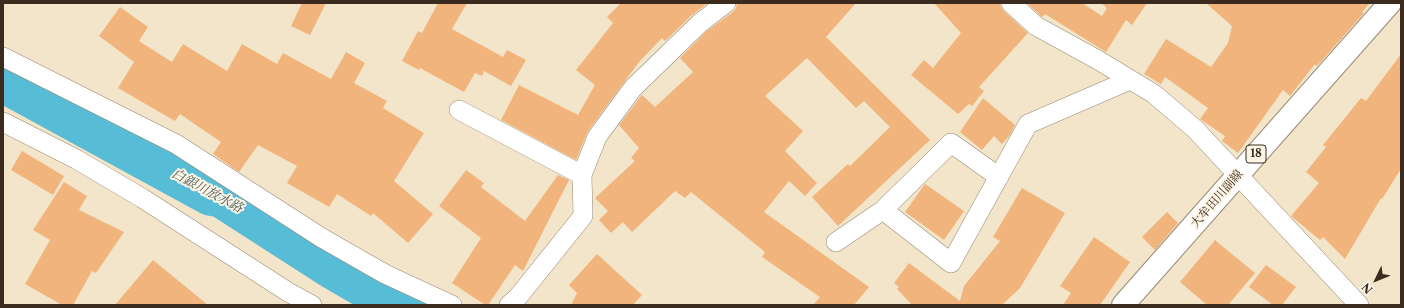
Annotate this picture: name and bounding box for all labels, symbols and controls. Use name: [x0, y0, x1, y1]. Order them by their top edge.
road number: 18: [1246, 145, 1266, 163]
water label: 白銀川放水路: [169, 166, 245, 216]
street label: 大牟田川副線: [1188, 167, 1246, 231]
north arrow: [1356, 260, 1396, 300]
text: N: [1359, 280, 1376, 296]

